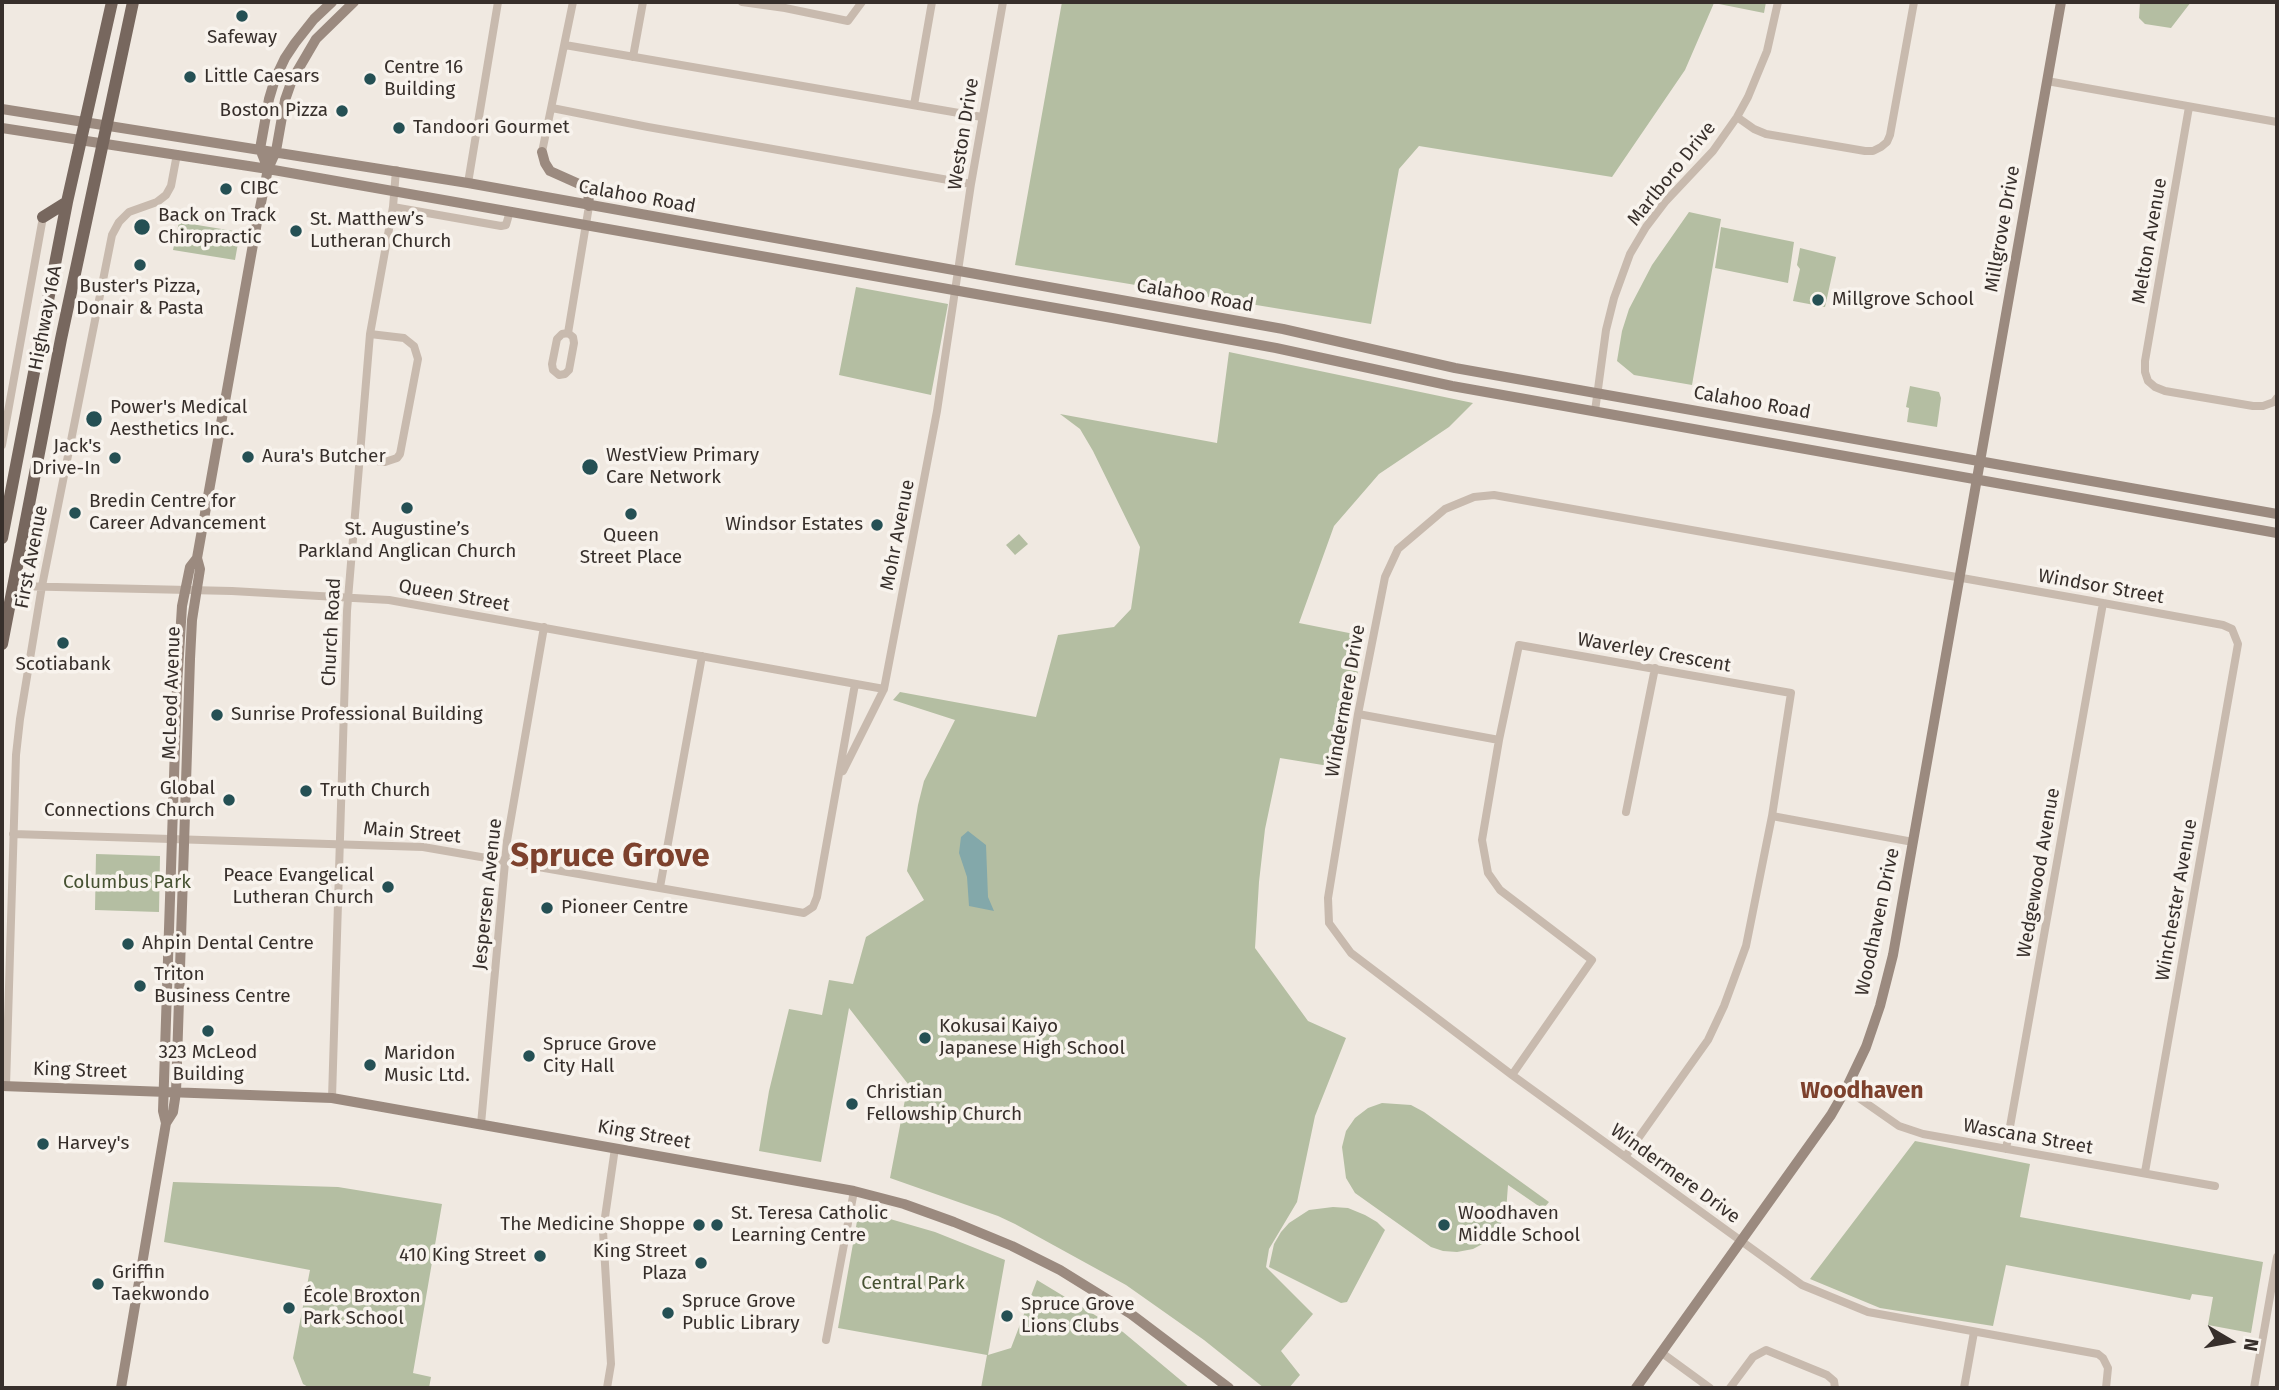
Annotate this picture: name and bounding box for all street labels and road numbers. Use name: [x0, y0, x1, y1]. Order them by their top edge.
street label: Weston Drive: [944, 76, 984, 192]
street label: Marlboro Drive: [1623, 117, 1721, 231]
street label: Millgrove Drive: [1981, 164, 2025, 294]
street label: Calahoo Road: [577, 175, 697, 219]
street label: Melton Avenue: [2128, 176, 2172, 306]
street label: Highway 16A: [25, 264, 67, 372]
street label: Calahoo Road: [1135, 274, 1255, 318]
street label: Calahoo Road: [1692, 381, 1812, 425]
street label: Mohr Avenue: [876, 478, 920, 592]
street label: First Avenue: [11, 503, 53, 611]
street label: Windsor Street: [2036, 565, 2166, 609]
street label: Queen Street: [397, 575, 511, 617]
street label: Church Road: [318, 577, 346, 687]
street label: Windermere Drive: [1321, 623, 1371, 779]
street label: McLeod Avenue: [158, 626, 186, 760]
street label: Waverley Crescent: [1575, 628, 1733, 678]
street label: Wedgewood Avenue: [2013, 786, 2065, 960]
street label: Main Street: [362, 817, 462, 849]
street label: Jespersen Avenue: [469, 817, 507, 971]
street label: Winchester Avenue: [2152, 817, 2202, 983]
street label: Woodhaven Drive: [1851, 846, 1905, 998]
street label: King Street: [33, 1058, 127, 1084]
street label: Wascana Street: [1961, 1114, 2095, 1160]
street label: King Street: [596, 1116, 692, 1154]
street label: Windermere Drive: [1606, 1119, 1744, 1229]

